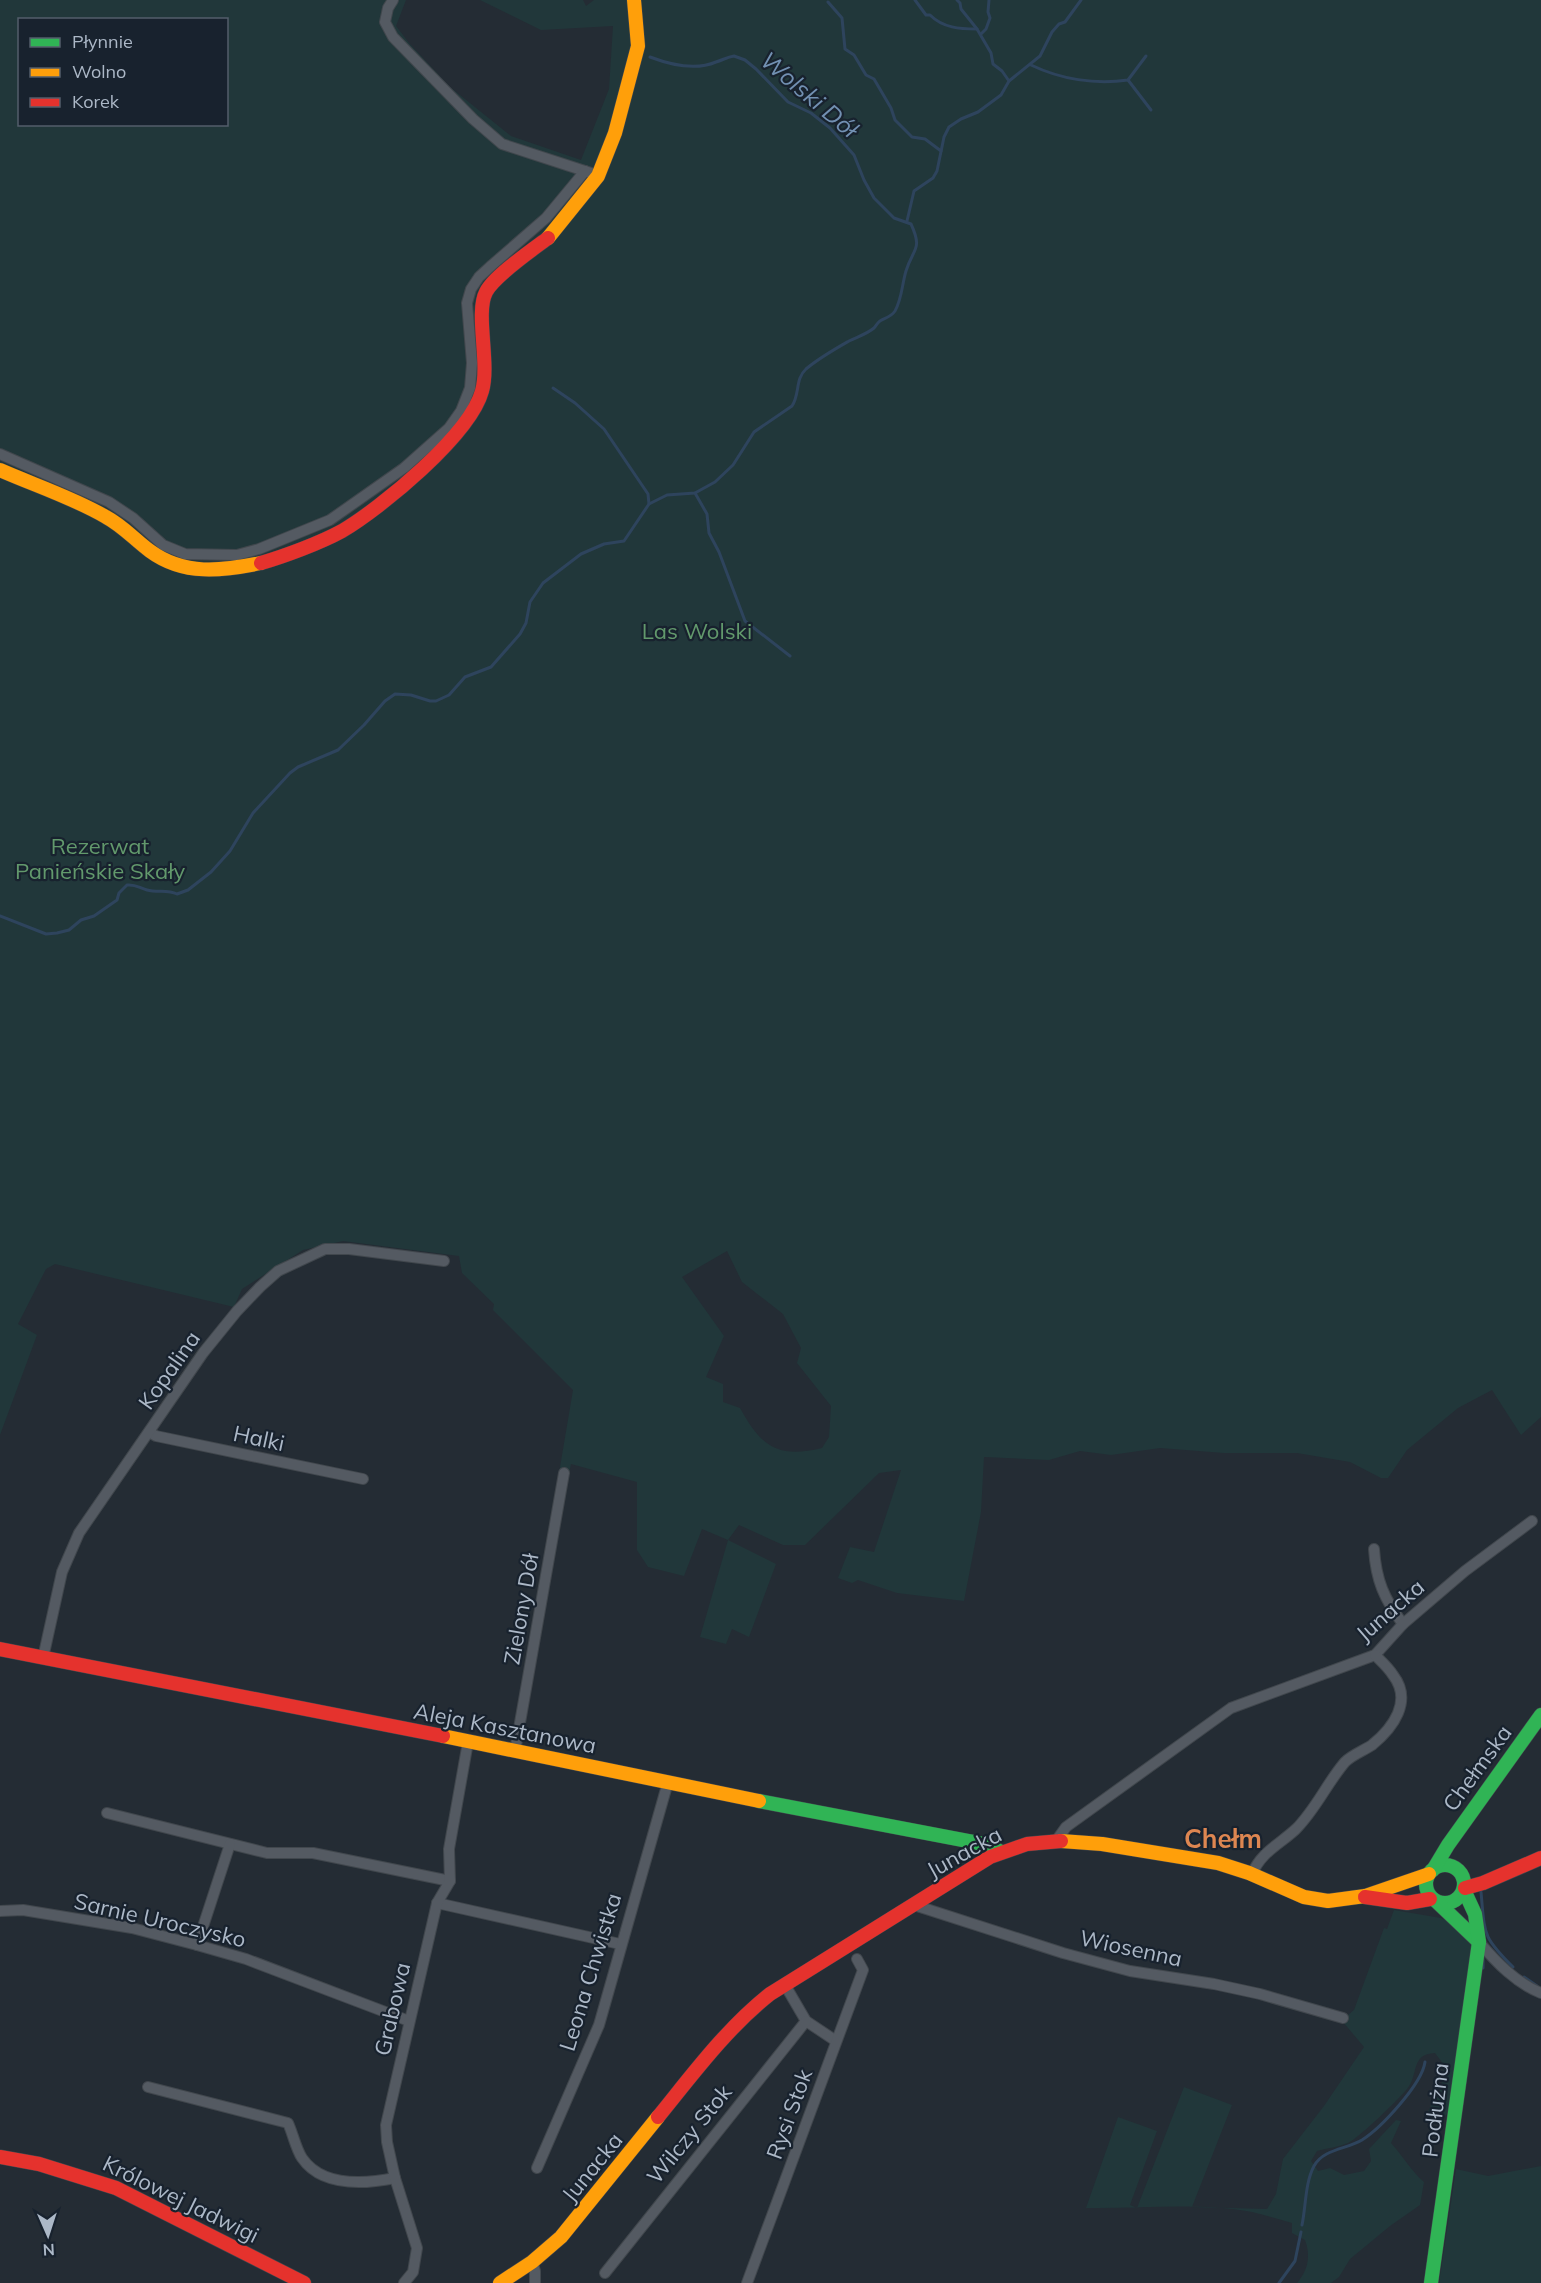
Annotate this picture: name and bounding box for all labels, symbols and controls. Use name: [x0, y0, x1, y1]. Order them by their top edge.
legend: [18, 18, 228, 126]
text: Płynnie: [72, 30, 133, 53]
water label: Wolski Dół: [755, 45, 866, 145]
text: Wolno: [72, 60, 126, 83]
text: Korek: [72, 90, 120, 113]
park label: Las Wolski: [642, 617, 752, 645]
park label: Rezerwat Panieńskie Skały: [15, 832, 185, 885]
street label: Kopalina: [132, 1325, 206, 1415]
street label: Halki: [231, 1419, 287, 1457]
street label: Zielony Dół: [497, 1550, 545, 1667]
street label: Junacka: [1350, 1573, 1430, 1647]
street label: Aleja Kasztanowa: [411, 1697, 599, 1759]
street label: Chełmska: [1436, 1719, 1518, 1817]
street label: Junacka: [922, 1820, 1006, 1884]
district label: Chełm: [1184, 1822, 1262, 1855]
street label: Sarnie Uroczysko: [71, 1887, 249, 1953]
street label: Leona Chwistka: [553, 1890, 627, 2054]
street label: Wiosenna: [1077, 1923, 1185, 1973]
street label: Grabowa: [368, 1960, 416, 2058]
street label: Podłużna: [1415, 2061, 1455, 2159]
street label: Rysi Stok: [760, 2065, 818, 2163]
street label: Wilczy Stok: [640, 2078, 738, 2189]
street label: Junacka: [556, 2127, 628, 2207]
street label: Królowej Jadwigi: [98, 2149, 264, 2249]
north arrow: [18, 2205, 78, 2265]
text: N: [42, 2240, 55, 2260]

